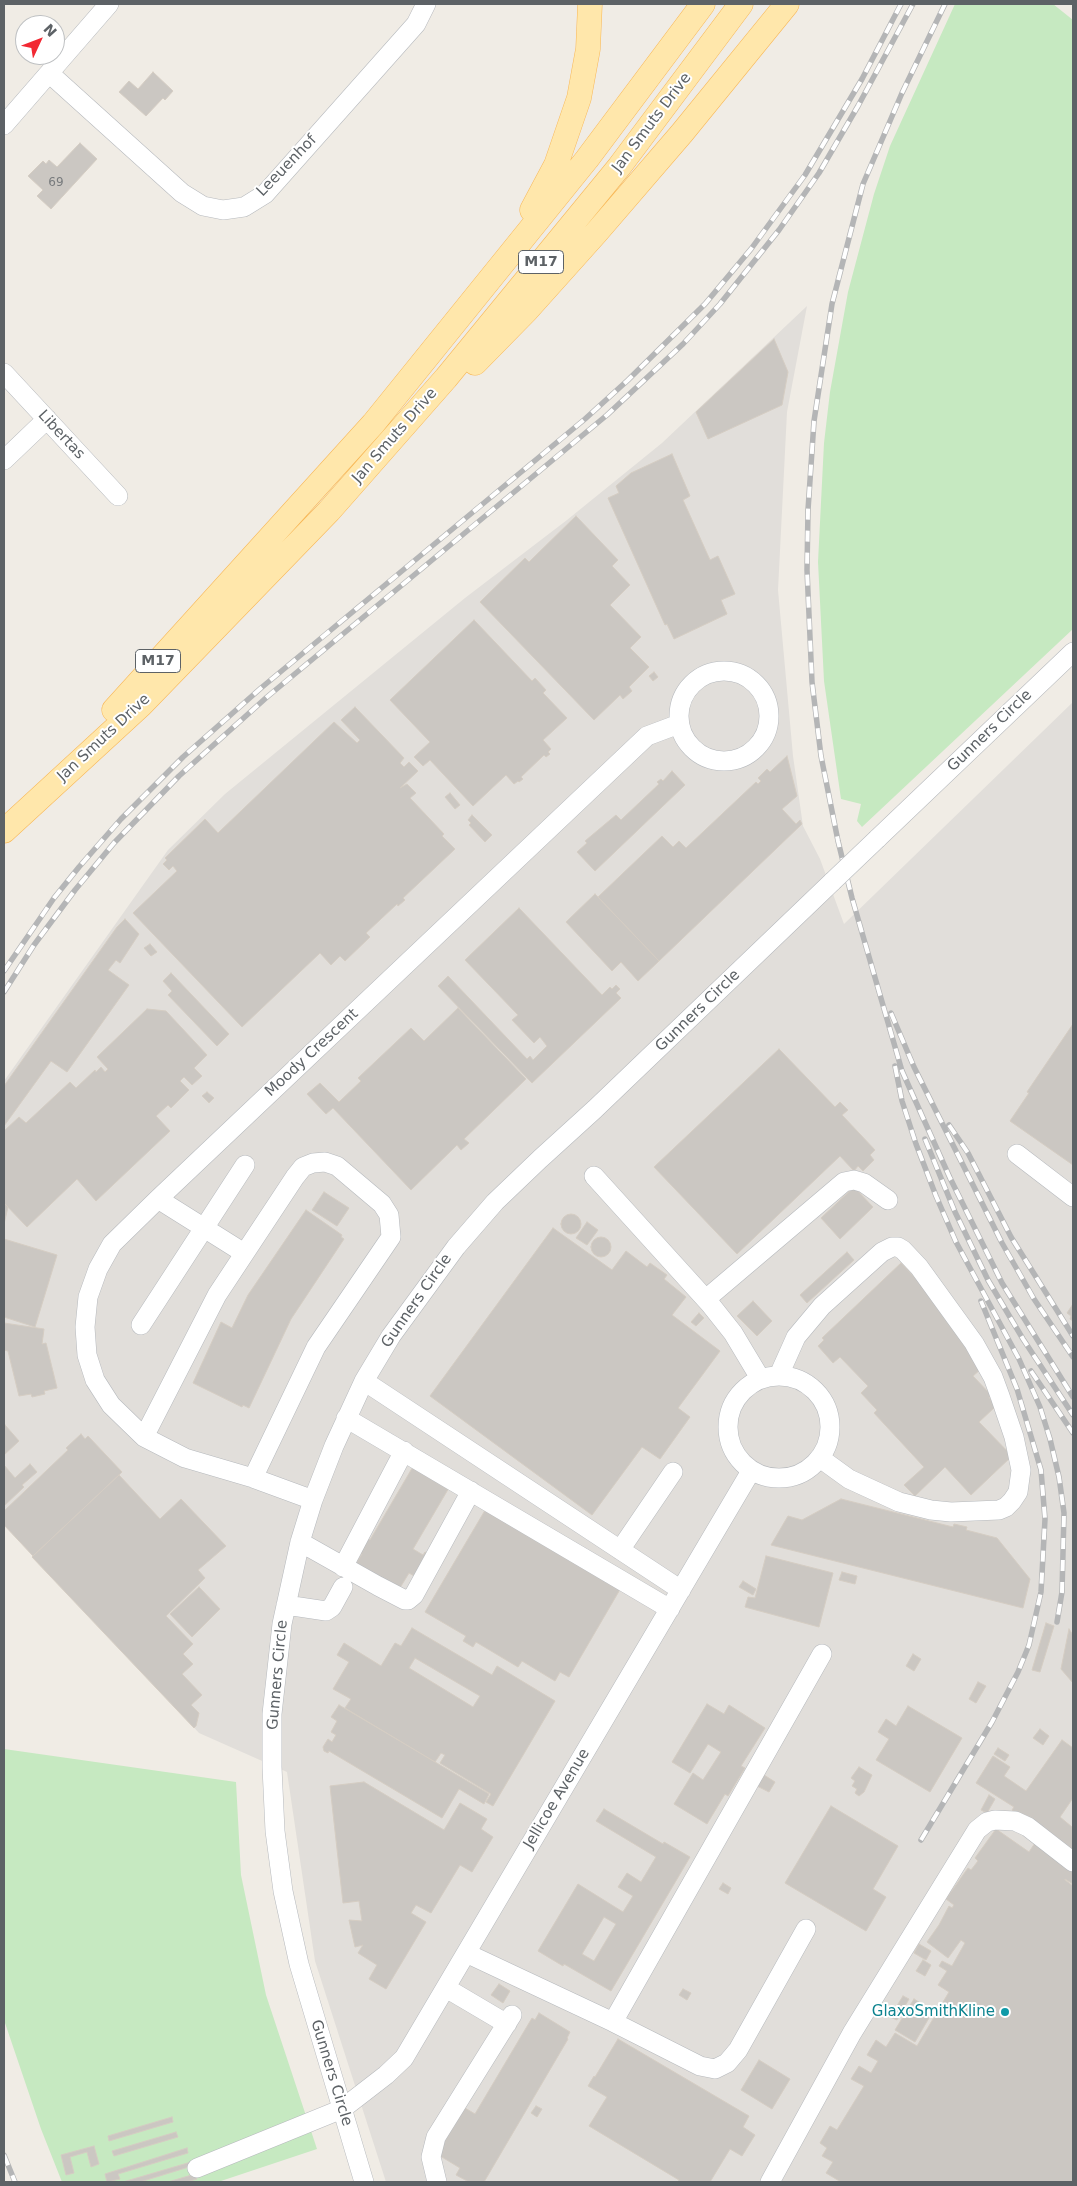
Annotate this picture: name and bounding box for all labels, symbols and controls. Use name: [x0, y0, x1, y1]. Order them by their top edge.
north arrow: [15, 15, 65, 65]
text: N: [40, 21, 60, 40]
street label: Jan Smuts Drive: [609, 70, 695, 176]
street label: Leeuenhof: [253, 131, 321, 201]
house number: 69: [48, 176, 64, 190]
road number: M17: [518, 250, 564, 274]
street label: Jan Smuts Drive: [349, 385, 441, 487]
street label: Libertas: [34, 407, 88, 463]
road number: M17: [136, 649, 180, 672]
street label: Gunners Circle: [944, 686, 1036, 776]
street label: Jan Smuts Drive: [54, 691, 154, 785]
street label: Gunners Circle: [652, 966, 744, 1056]
street label: Moody Crescent: [262, 1005, 362, 1101]
street label: Gunners Circle: [378, 1251, 456, 1351]
street label: Gunners Circle: [264, 1619, 292, 1731]
street label: Jellicoe Avenue: [520, 1746, 594, 1852]
place label: GlaxoSmithKline: [872, 2003, 995, 2021]
marker: GlaxoSmithKline: [999, 2006, 1011, 2018]
street label: Gunners Circle: [306, 2018, 356, 2128]

